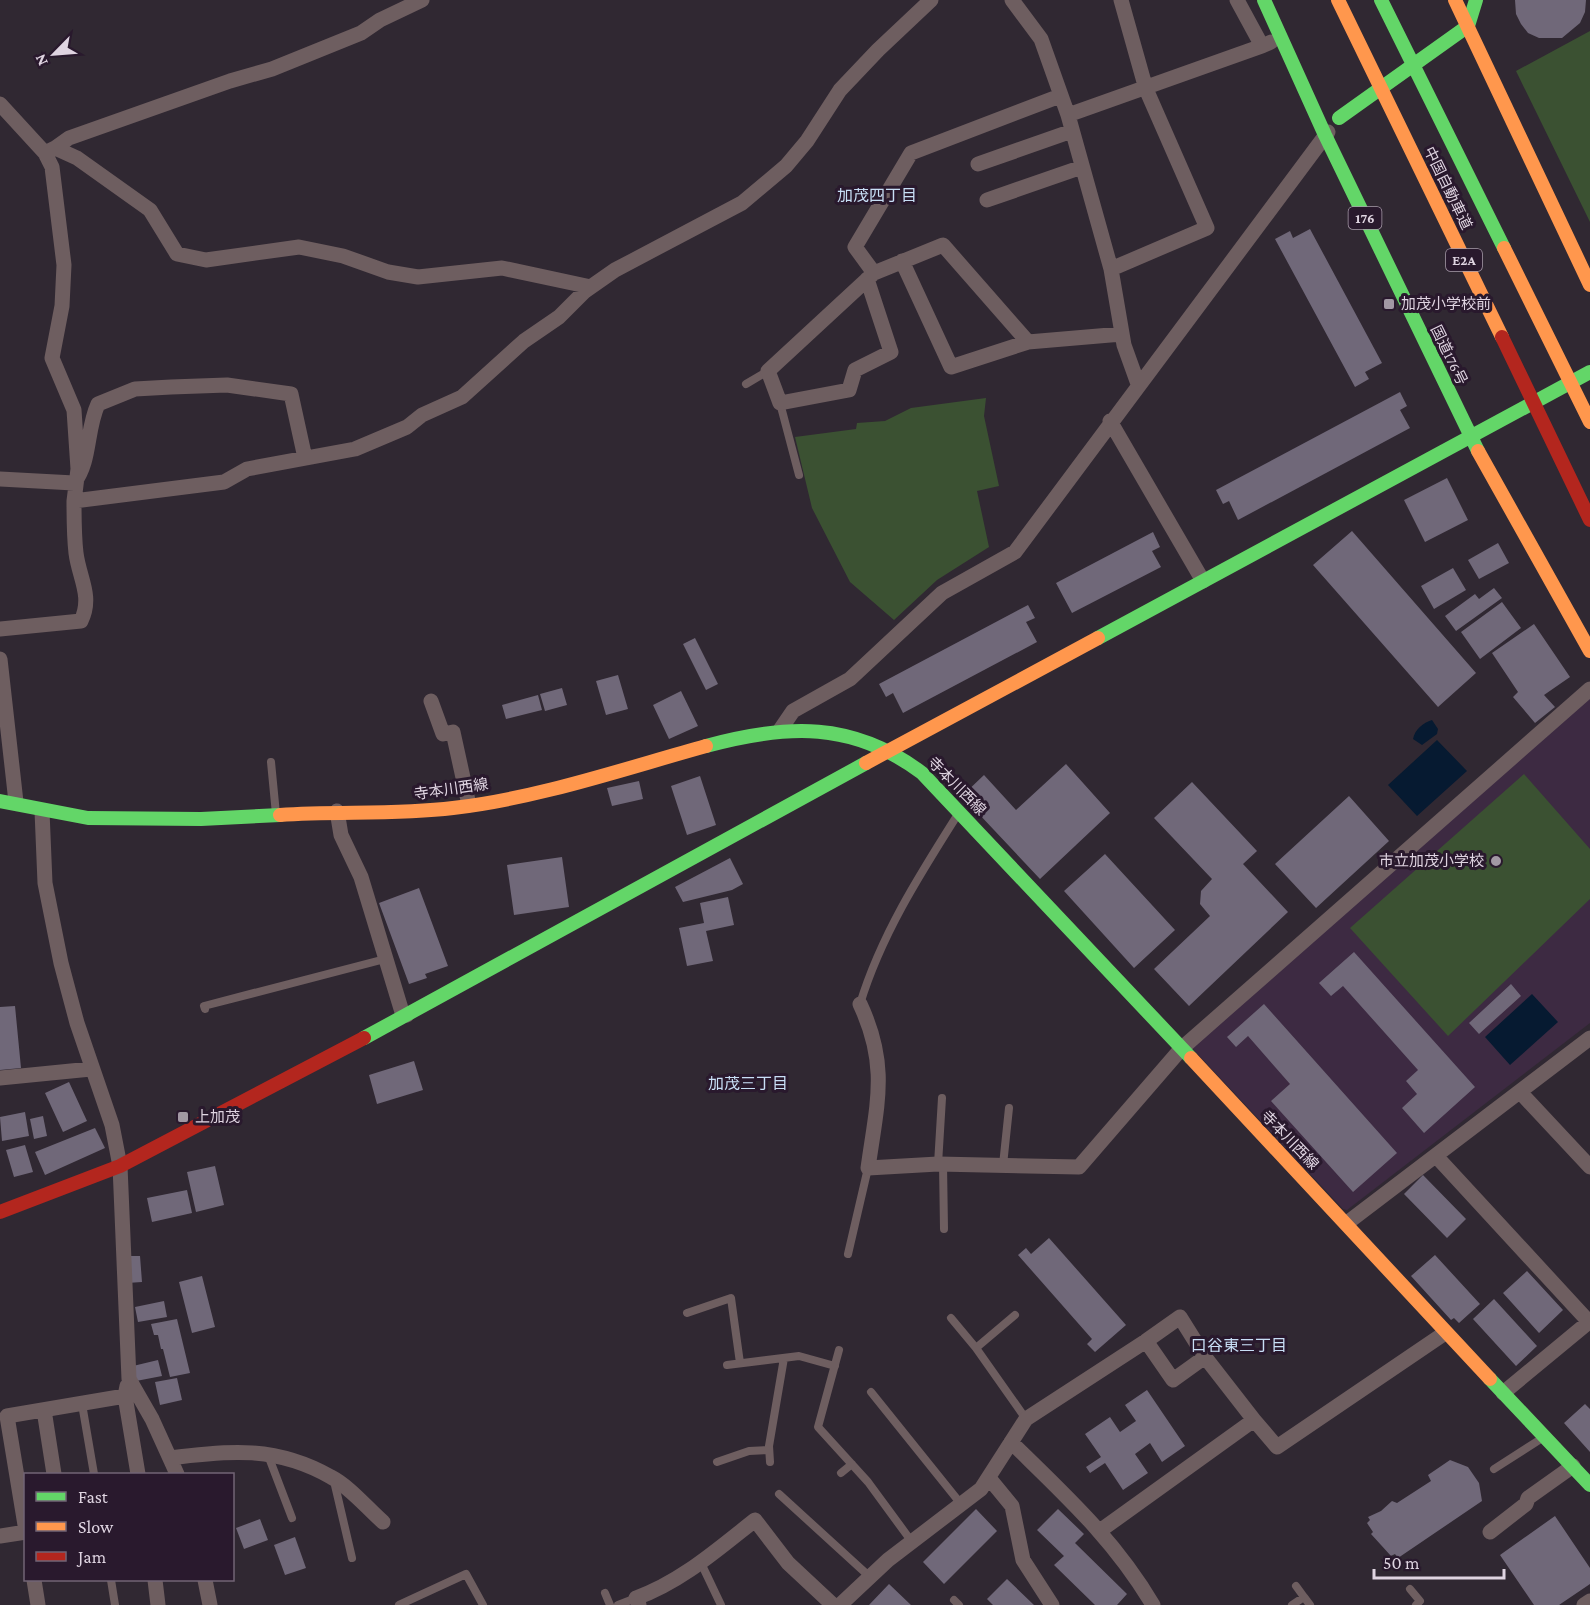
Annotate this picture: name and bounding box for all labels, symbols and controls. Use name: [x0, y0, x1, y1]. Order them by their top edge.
north arrow: [24, 24, 84, 84]
text: N: [31, 52, 51, 69]
street label: 中国自動車道: [1421, 144, 1475, 232]
district label: 加茂四丁目: [837, 187, 917, 204]
road number: 176: [1348, 207, 1382, 229]
road number: E2A: [1446, 249, 1482, 271]
place label: 加茂小学校前: [1401, 296, 1491, 312]
marker: 加茂小学校前: [1382, 297, 1396, 311]
street label: 国道176号: [1428, 323, 1470, 387]
street label: 寺本川西線: [925, 754, 989, 818]
street label: 寺本川西線: [413, 776, 489, 802]
place label: 市立加茂小学校: [1379, 853, 1484, 869]
marker: 市立加茂小学校: [1489, 854, 1503, 868]
district label: 加茂三丁目: [708, 1075, 788, 1092]
street label: 寺本川西線: [1258, 1107, 1322, 1173]
place label: 上加茂: [195, 1109, 240, 1125]
marker: 上加茂: [176, 1110, 190, 1124]
district label: 口谷東三丁目: [1191, 1337, 1287, 1354]
legend: [24, 1473, 234, 1581]
text: Fast: [78, 1487, 109, 1507]
text: Slow: [78, 1517, 114, 1537]
scale bar: [1374, 1542, 1504, 1580]
text: Jam: [76, 1547, 107, 1567]
text: 50 m: [1383, 1553, 1420, 1573]

